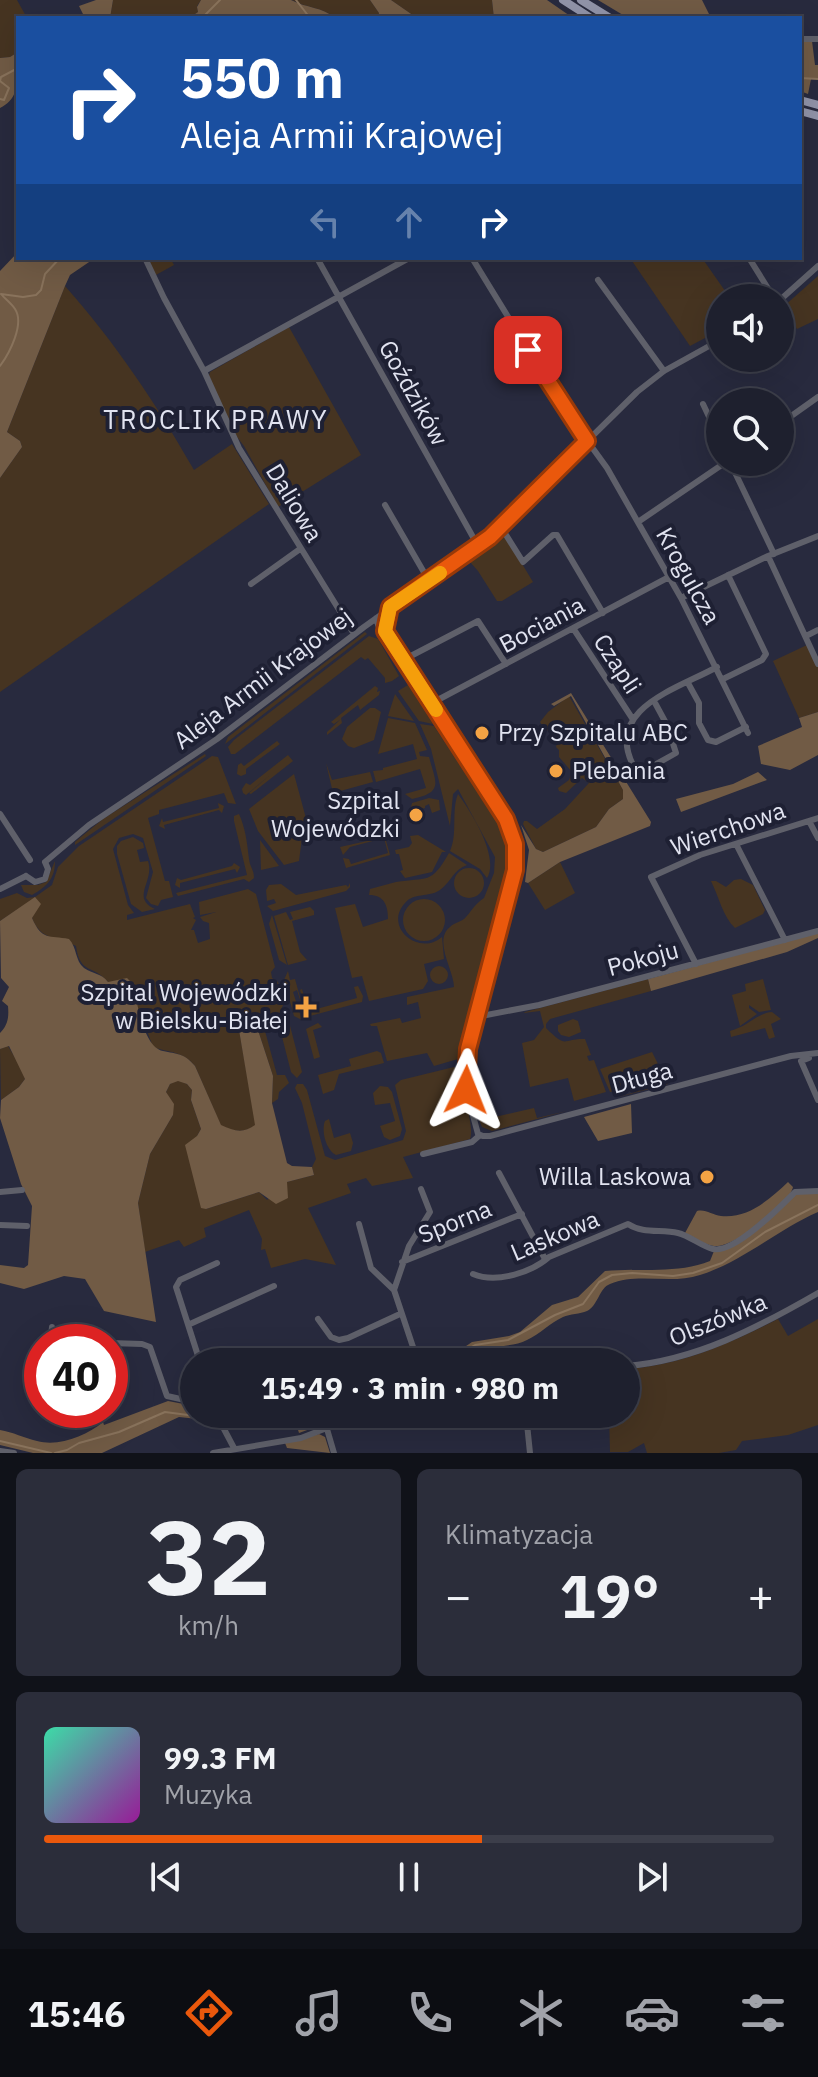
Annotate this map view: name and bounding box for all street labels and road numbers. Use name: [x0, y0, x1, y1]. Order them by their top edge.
street label: Goździków: [372, 334, 456, 451]
street label: Daliowa: [259, 457, 331, 548]
street label: Krogulcza: [649, 521, 729, 630]
street label: Bociania: [493, 588, 590, 660]
street label: Aleja Armii Krajowej: [167, 601, 358, 756]
street label: Czapli: [587, 627, 649, 700]
street label: Wierchowa: [666, 793, 789, 863]
street label: Pokoju: [603, 933, 682, 983]
street label: Długa: [608, 1054, 676, 1100]
street label: Sporna: [413, 1192, 496, 1250]
street label: Laskowa: [506, 1202, 604, 1268]
street label: Olszówka: [664, 1285, 772, 1353]

